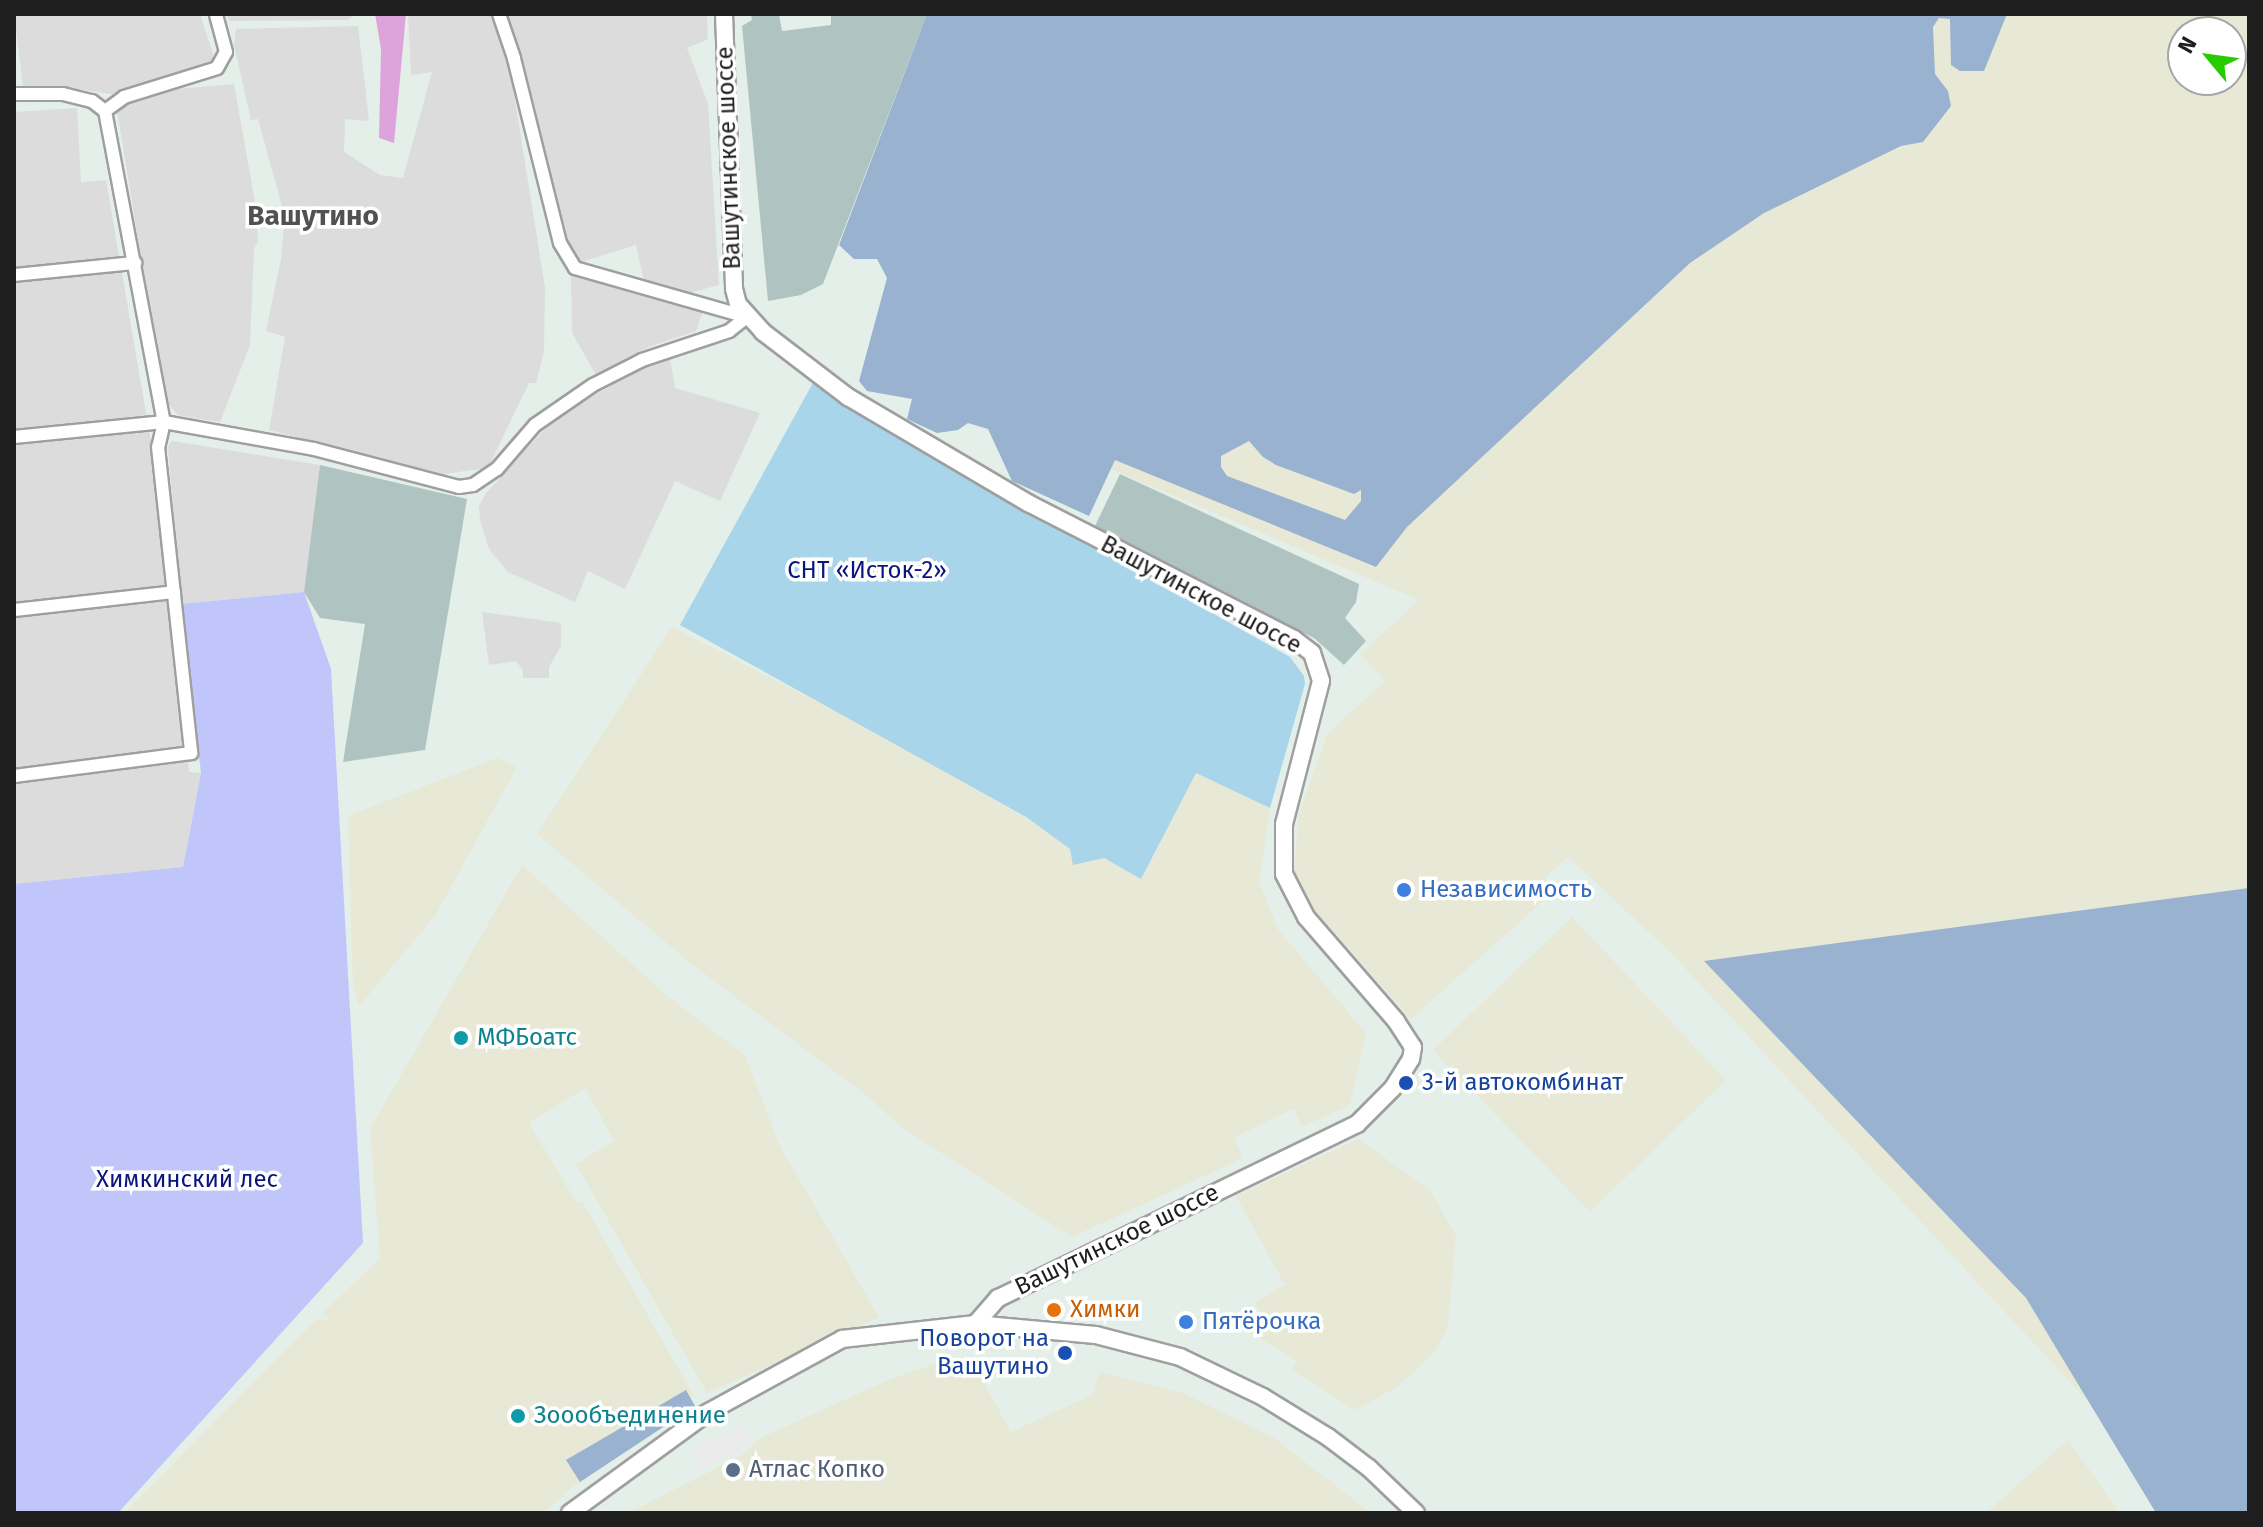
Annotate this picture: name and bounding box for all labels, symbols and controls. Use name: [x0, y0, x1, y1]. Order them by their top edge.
north arrow: [2167, 16, 2247, 96]
text: N: [2172, 32, 2203, 58]
street label: Вашутинское шоссе: [711, 46, 747, 270]
district label: Вашутино: [247, 199, 379, 233]
street label: Вашутинское шоссе: [1096, 530, 1306, 660]
park label: СНТ «Исток-2»: [787, 557, 947, 585]
place label: Независимость: [1420, 876, 1592, 904]
marker: Независимость: [1395, 881, 1413, 899]
place label: МФБоатс: [477, 1024, 577, 1052]
marker: МФБоатс: [452, 1029, 470, 1047]
place label: 3-й автокомбинат: [1422, 1069, 1623, 1097]
marker: 3-й автокомбинат: [1397, 1074, 1415, 1092]
park label: Химкинский лес: [96, 1166, 278, 1194]
street label: Вашутинское шоссе: [1010, 1178, 1224, 1302]
place label: Химки: [1070, 1296, 1140, 1324]
marker: Химки: [1045, 1301, 1063, 1319]
place label: Пятёрочка: [1202, 1308, 1321, 1336]
marker: Пятёрочка: [1177, 1313, 1195, 1331]
place label: Поворот на Вашутино: [919, 1325, 1049, 1381]
marker: Поворот на Вашутино: [1056, 1344, 1074, 1362]
place label: Зоообъединение: [534, 1402, 726, 1430]
marker: Зоообъединение: [509, 1407, 527, 1425]
place label: Атлас Копко: [749, 1456, 885, 1484]
marker: Атлас Копко: [724, 1461, 742, 1479]

